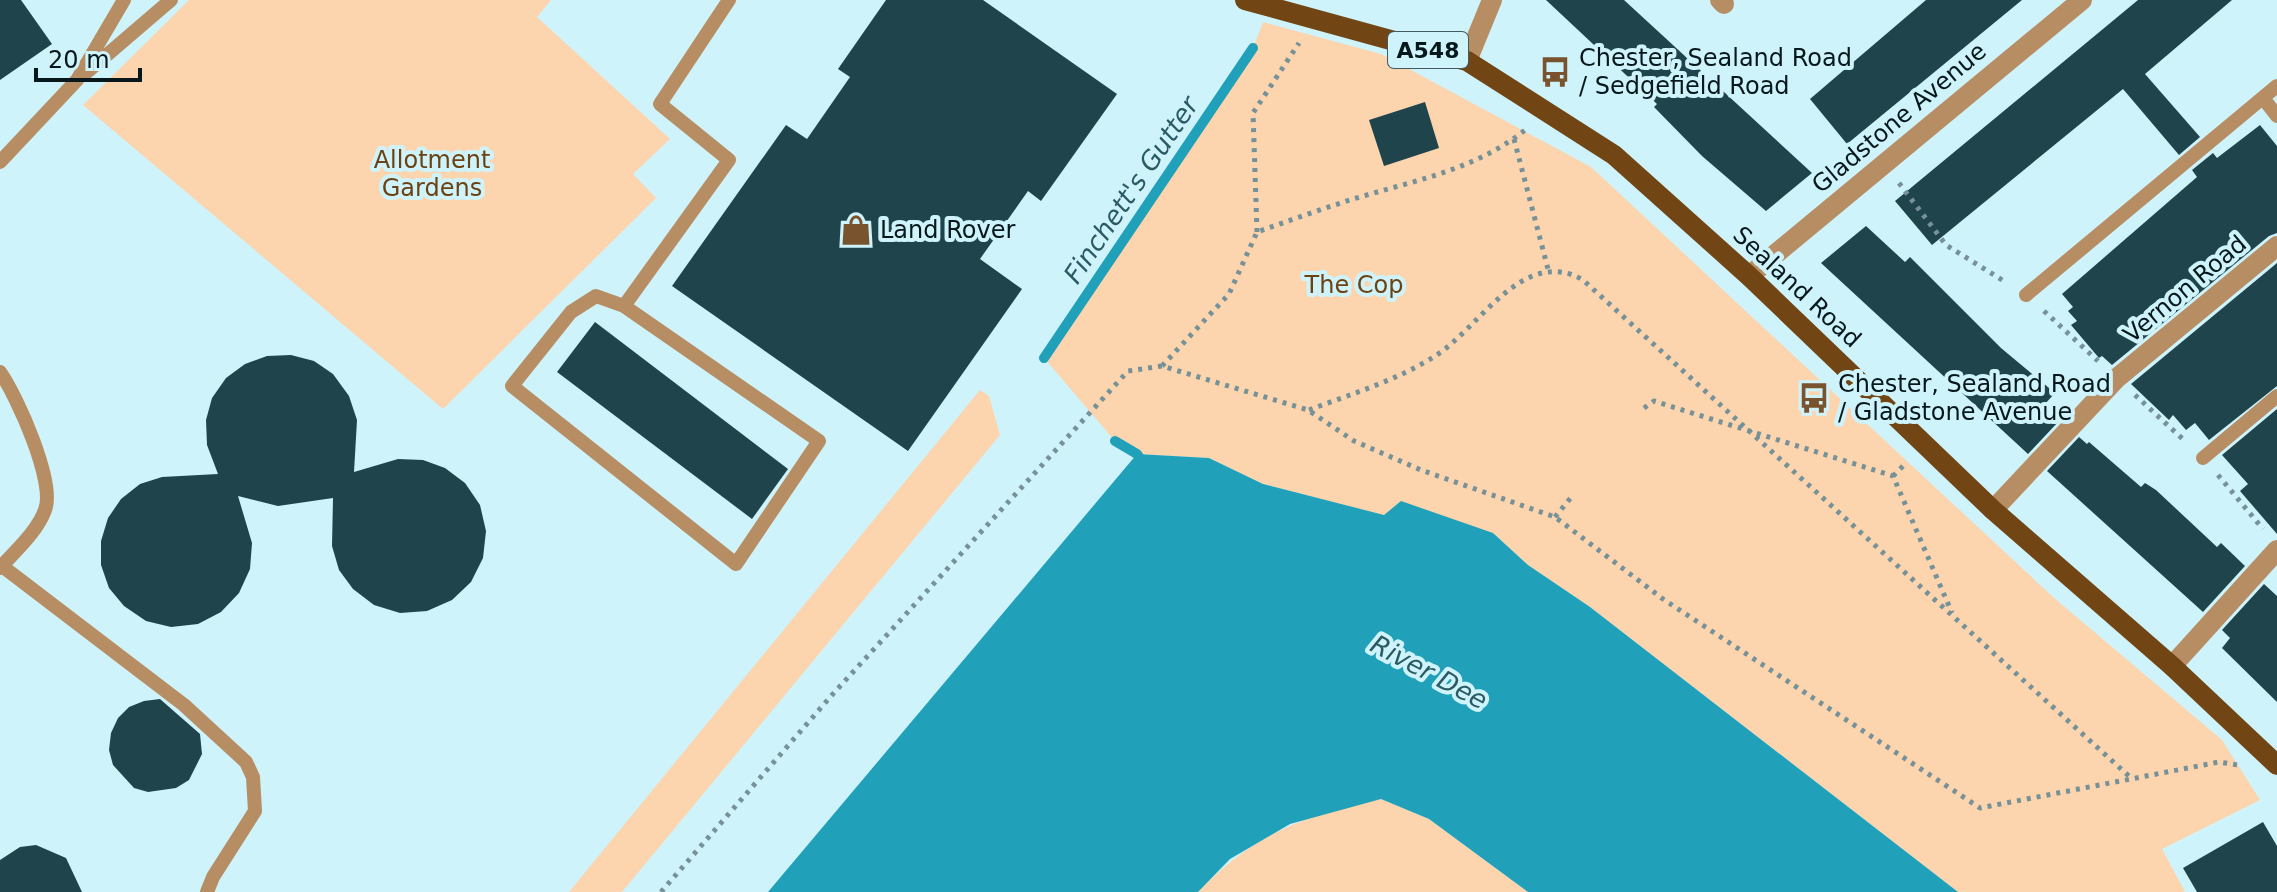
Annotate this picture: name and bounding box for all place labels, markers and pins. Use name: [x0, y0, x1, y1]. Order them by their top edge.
place label: Chester, Sealand Road / Sedgefield Road: [1579, 44, 1852, 100]
bus stop icon: Chester, Sealand Road / Sedgefield Road: [1538, 55, 1572, 89]
shop icon: Land Rover: [839, 213, 873, 247]
place label: Land Rover: [880, 216, 1015, 244]
place label: Chester, Sealand Road / Gladstone Avenue: [1838, 370, 2111, 426]
bus stop icon: Chester, Sealand Road / Gladstone Avenue: [1797, 381, 1831, 415]

